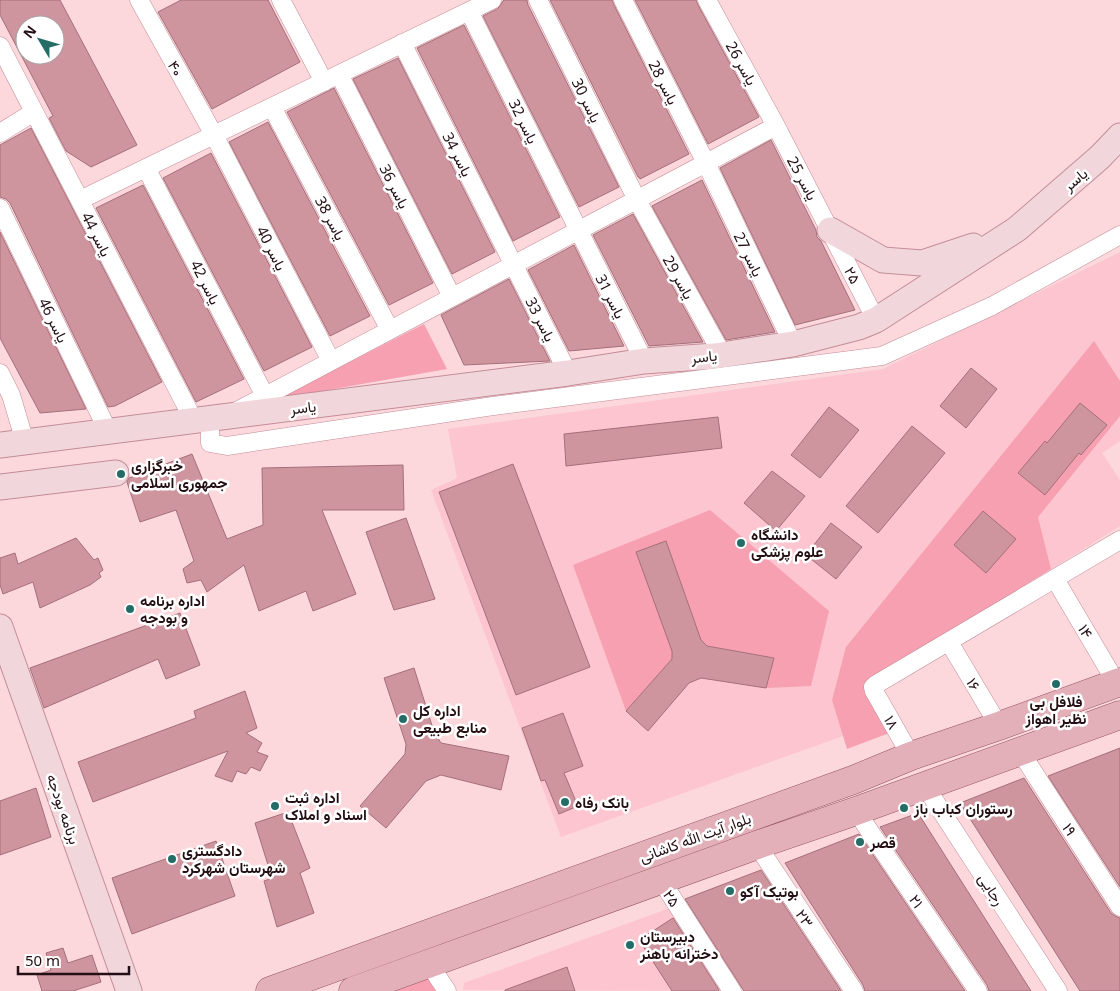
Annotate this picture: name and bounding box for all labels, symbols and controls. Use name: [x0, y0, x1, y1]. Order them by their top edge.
north arrow: [15, 15, 65, 65]
text: N: [18, 21, 40, 42]
street label: یاسر 26: [722, 37, 762, 89]
street label: یاسر 28: [644, 56, 684, 108]
street label: ۴۰: [164, 57, 188, 79]
street label: یاسر 30: [568, 74, 606, 126]
street label: یاسر 32: [505, 95, 543, 147]
street label: یاسر 34: [438, 128, 478, 180]
street label: یاسر 25: [783, 152, 823, 204]
street label: یاسر 36: [375, 160, 415, 212]
street label: یاسر: [1058, 163, 1091, 196]
street label: یاسر 38: [311, 192, 351, 244]
street label: یاسر 44: [77, 208, 117, 260]
street label: یاسر 40: [252, 222, 292, 274]
street label: یاسر 27: [730, 228, 768, 280]
street label: یاسر 29: [659, 251, 699, 303]
street label: یاسر 42: [186, 256, 226, 308]
street label: ۲۵: [840, 263, 866, 287]
street label: یاسر 31: [591, 270, 631, 322]
street label: یاسر 33: [521, 293, 561, 345]
street label: یاسر 46: [35, 294, 73, 346]
street label: یاسر: [689, 345, 718, 367]
street label: یاسر: [288, 395, 317, 419]
place label: خبرگزاری جمهوری اسلامی: [131, 455, 228, 492]
marker: خبرگزاری جمهوری اسلامی: [115, 468, 127, 480]
place label: دانشگاه علوم پزشکی: [751, 524, 823, 562]
marker: دانشگاه علوم پزشکی: [735, 537, 747, 549]
place label: اداره برنامه و بودجه: [140, 590, 205, 627]
marker: اداره برنامه و بودجه: [124, 603, 136, 615]
street label: ۱۴: [1074, 620, 1098, 642]
street label: ۱۶: [962, 674, 986, 694]
marker: فلافل بی نظیر اهواز: [1050, 678, 1062, 690]
place label: فلافل بی نظیر اهواز: [1025, 691, 1086, 728]
place label: اداره کل منابع طبیعی: [413, 700, 487, 738]
street label: ۱۸: [880, 711, 904, 733]
marker: اداره کل منابع طبیعی: [397, 713, 409, 725]
street label: برنامه بودجه: [43, 771, 85, 847]
place label: اداره ثبت اسناد و املاک: [285, 787, 367, 824]
place label: بانک رفاه: [575, 792, 629, 812]
marker: بانک رفاه: [559, 796, 571, 808]
place label: رستوران کباب باز: [913, 798, 1013, 818]
marker: اداره ثبت اسناد و املاک: [269, 800, 281, 812]
marker: رستوران کباب باز: [898, 802, 910, 814]
street label: بلوار آیت الله کاشانی: [636, 808, 754, 867]
street label: ۱۹: [1058, 819, 1082, 839]
place label: قصر: [869, 832, 896, 852]
marker: قصر: [854, 836, 866, 848]
place label: دادگستری شهرستان شهرکرد: [182, 840, 285, 877]
marker: دادگستری شهرستان شهرکرد: [166, 853, 178, 865]
street label: رجایی: [973, 869, 1010, 909]
place label: بوتیک آکو: [740, 881, 799, 901]
marker: بوتیک آکو: [724, 885, 736, 897]
street label: ۲۵: [659, 886, 685, 911]
street label: ۲۱: [905, 890, 929, 912]
street label: ۲۳: [792, 905, 818, 931]
place label: دبیرستان دخترانه باهنر: [639, 926, 718, 963]
marker: دبیرستان دخترانه باهنر: [624, 939, 636, 951]
scale bar: [18, 944, 129, 976]
text: 50 m: [25, 950, 60, 970]

